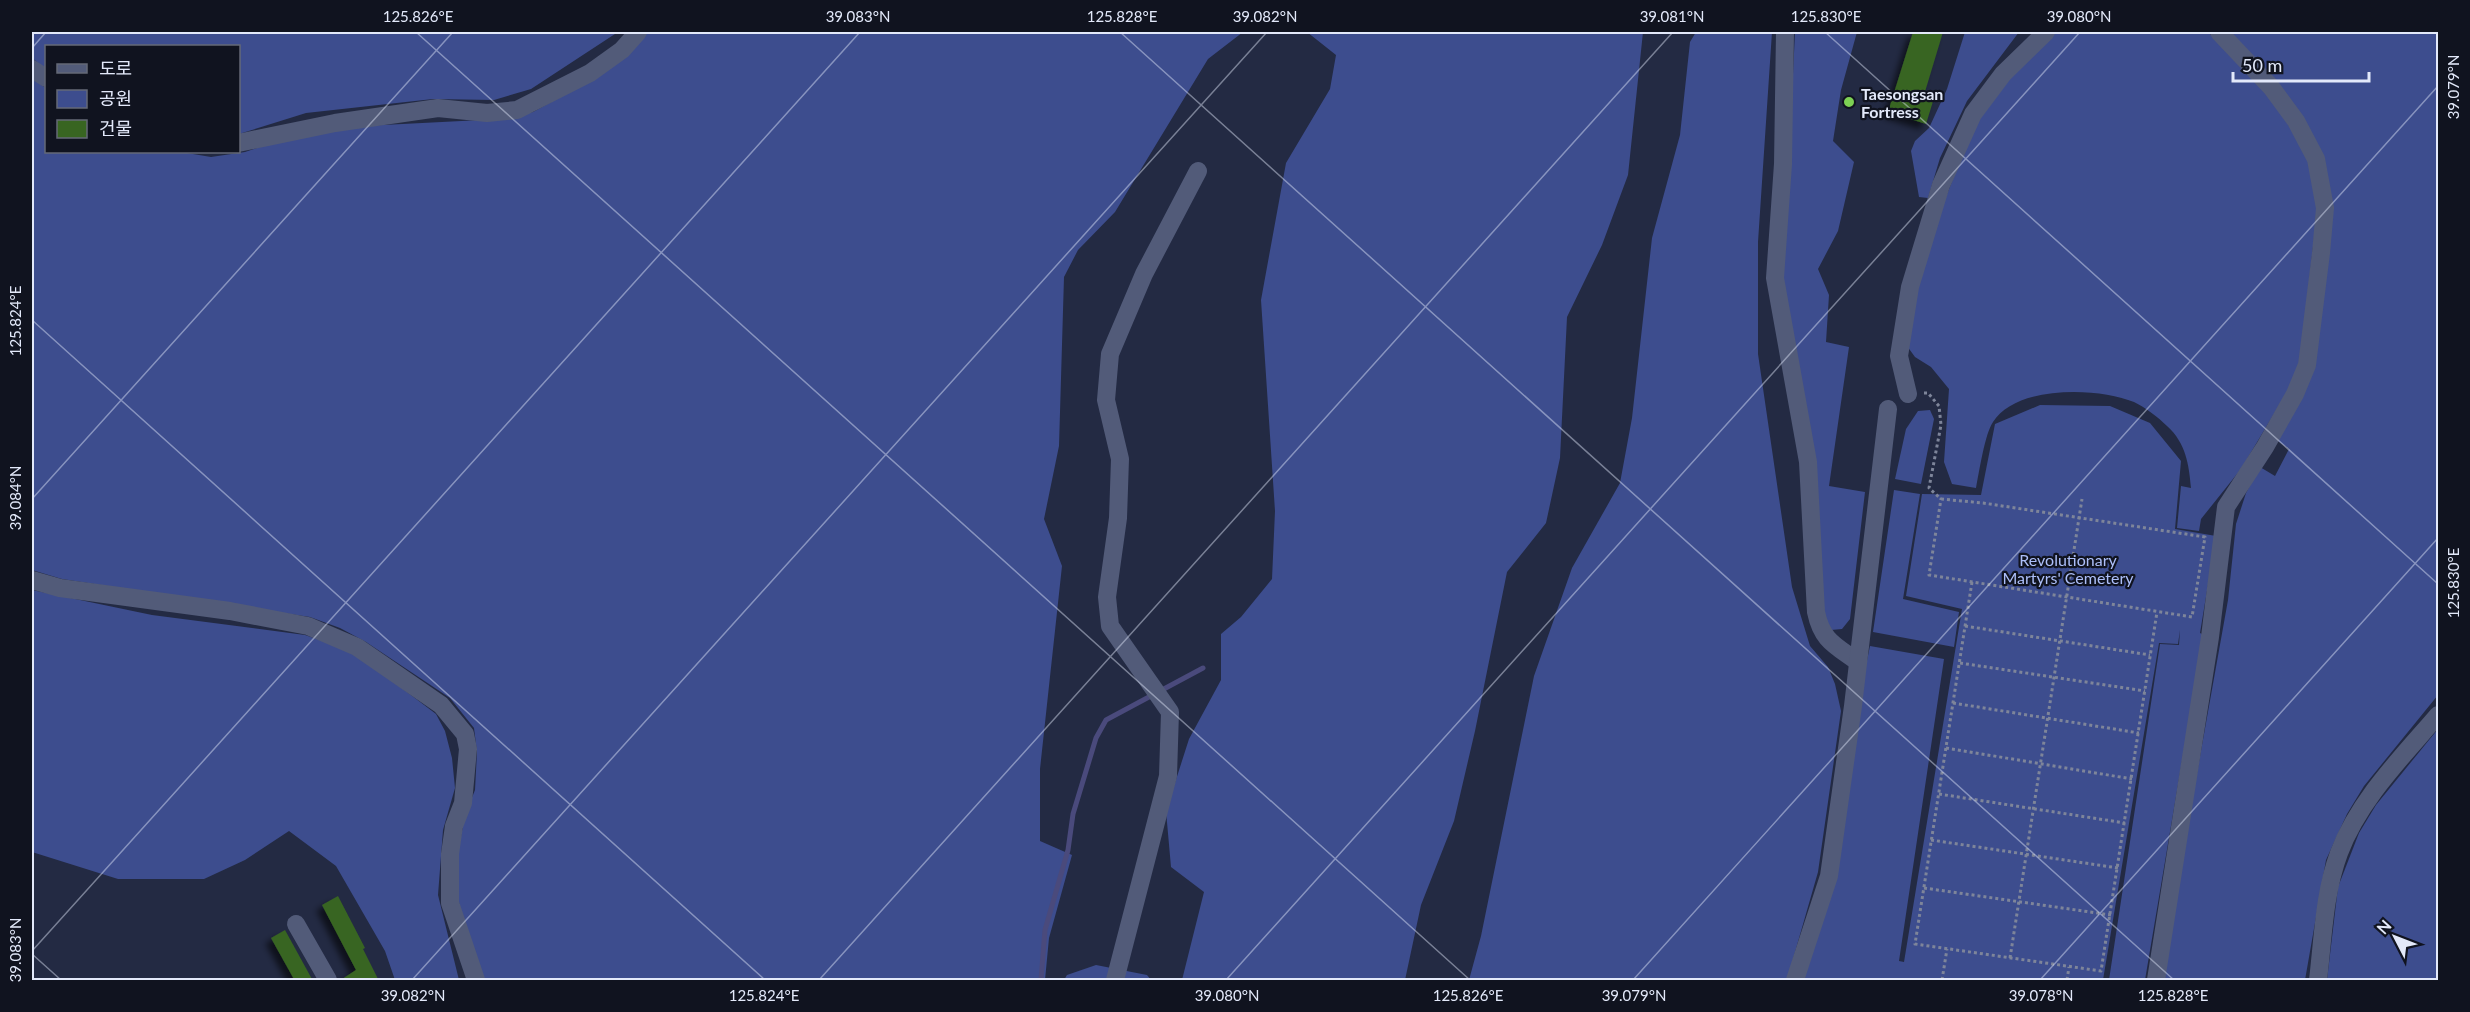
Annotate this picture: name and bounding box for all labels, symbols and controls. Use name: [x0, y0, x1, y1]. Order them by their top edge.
text: 125.826°E: [383, 7, 453, 25]
text: 39.083°N: [826, 7, 890, 25]
text: 125.828°E: [1087, 7, 1157, 25]
text: 39.082°N: [1233, 7, 1297, 25]
text: 39.081°N: [1640, 7, 1704, 25]
text: 125.830°E: [1791, 7, 1861, 25]
text: 39.080°N: [2047, 7, 2111, 25]
legend: [45, 45, 240, 153]
scale bar: [2233, 45, 2370, 83]
text: 50 m: [2242, 54, 2282, 76]
text: 39.079°N: [2444, 55, 2462, 119]
text: 도로: [99, 57, 132, 79]
place label: Taesongsan Fortress: [1861, 84, 1943, 121]
text: 공원: [99, 87, 132, 109]
marker: Taesongsan Fortress: [1842, 95, 1856, 109]
text: 건물: [99, 117, 132, 139]
text: 125.824°E: [6, 286, 24, 356]
text: 39.084°N: [6, 466, 24, 530]
text: 125.830°E: [2444, 548, 2462, 618]
park label: Revolutionary Martyrs' Cemetery: [2002, 550, 2134, 587]
north arrow: [2365, 907, 2425, 967]
text: N: [2372, 916, 2395, 938]
text: 39.083°N: [6, 918, 24, 982]
text: 39.082°N: [381, 986, 445, 1004]
text: 125.824°E: [729, 986, 799, 1004]
text: 39.080°N: [1195, 986, 1259, 1004]
text: 125.826°E: [1433, 986, 1503, 1004]
text: 39.079°N: [1602, 986, 1666, 1004]
text: 39.078°N: [2009, 986, 2073, 1004]
text: 125.828°E: [2138, 986, 2208, 1004]

